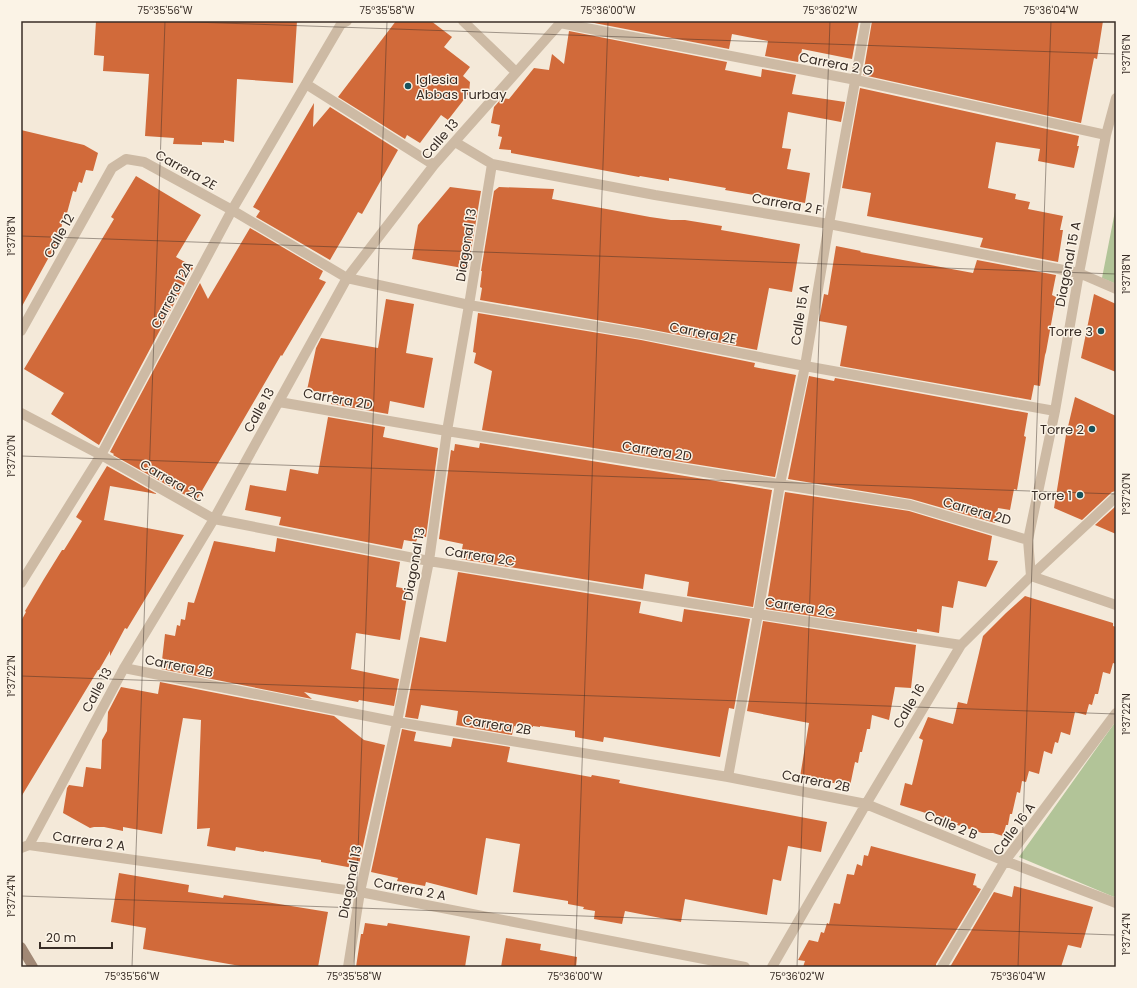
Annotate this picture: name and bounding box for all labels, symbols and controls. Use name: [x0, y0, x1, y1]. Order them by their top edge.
text: 75°35'56"W: [138, 3, 193, 18]
text: 75°35'58"W: [360, 3, 415, 18]
text: 75°36'00"W: [581, 3, 636, 18]
text: 75°36'02"W: [803, 3, 857, 18]
text: 75°36'04"W: [1024, 3, 1079, 18]
text: 1°37'16"N: [1119, 34, 1134, 74]
street label: Carrera 2 G: [797, 48, 875, 80]
place label: Iglesia Abbas Turbay: [416, 70, 507, 104]
marker: Iglesia Abbas Turbay: [403, 81, 413, 91]
street label: Calle 13: [417, 114, 463, 164]
street label: Carrera 2E: [152, 145, 220, 195]
street label: Carrera 2 F: [750, 188, 824, 220]
street label: Diagonal 13: [451, 207, 481, 283]
street label: Calle 12: [39, 210, 79, 262]
text: 1°37'18"N: [4, 216, 19, 256]
street label: Diagonal 15 A: [1050, 219, 1086, 308]
text: 1°37'18"N: [1119, 254, 1134, 294]
street label: Carrera 12A: [146, 258, 198, 332]
street label: Calle 15 A: [786, 283, 814, 347]
street label: Carrera 2E: [668, 317, 738, 349]
place label: Torre 3: [1049, 322, 1093, 341]
marker: Torre 3: [1096, 326, 1106, 336]
street label: Calle 13: [239, 384, 279, 436]
street label: Carrera 2D: [302, 384, 374, 414]
place label: Torre 2: [1040, 420, 1084, 439]
marker: Torre 2: [1087, 424, 1097, 434]
text: 1°37'20"N: [4, 435, 19, 477]
street label: Carrera 2D: [621, 436, 693, 466]
street label: Carrera 2C: [136, 455, 208, 507]
text: 1°37'20"N: [1119, 473, 1134, 515]
place label: Torre 1: [1031, 486, 1072, 505]
marker: Torre 1: [1075, 490, 1085, 500]
street label: Carrera 2D: [941, 492, 1013, 530]
street label: Diagonal 13: [398, 526, 430, 602]
street label: Carrera 2C: [443, 541, 517, 571]
street label: Carrera 2C: [763, 592, 837, 622]
street label: Carrera 2B: [143, 650, 215, 682]
text: 1°37'22"N: [4, 655, 19, 697]
street label: Calle 13: [77, 664, 117, 716]
street label: Calle 16: [888, 680, 930, 732]
text: 1°37'22"N: [1119, 693, 1134, 735]
street label: Carrera 2B: [461, 710, 533, 740]
street label: Carrera 2B: [780, 765, 852, 797]
street label: Calle 16 A: [988, 798, 1040, 859]
street label: Calle 2 B: [922, 806, 980, 844]
street label: Carrera 2 A: [51, 826, 127, 856]
street label: Diagonal 13: [334, 844, 366, 920]
street label: Carrera 2 A: [372, 873, 448, 905]
text: 1°37'24"N: [4, 875, 19, 917]
text: 1°37'24"N: [1119, 913, 1134, 955]
scale bar: [40, 924, 112, 950]
text: 20 m: [46, 929, 76, 946]
text: 75°35'56"W: [105, 969, 160, 984]
text: 75°35'58"W: [327, 969, 382, 984]
text: 75°36'00"W: [548, 969, 603, 984]
text: 75°36'02"W: [770, 969, 824, 984]
text: 75°36'04"W: [991, 969, 1046, 984]

